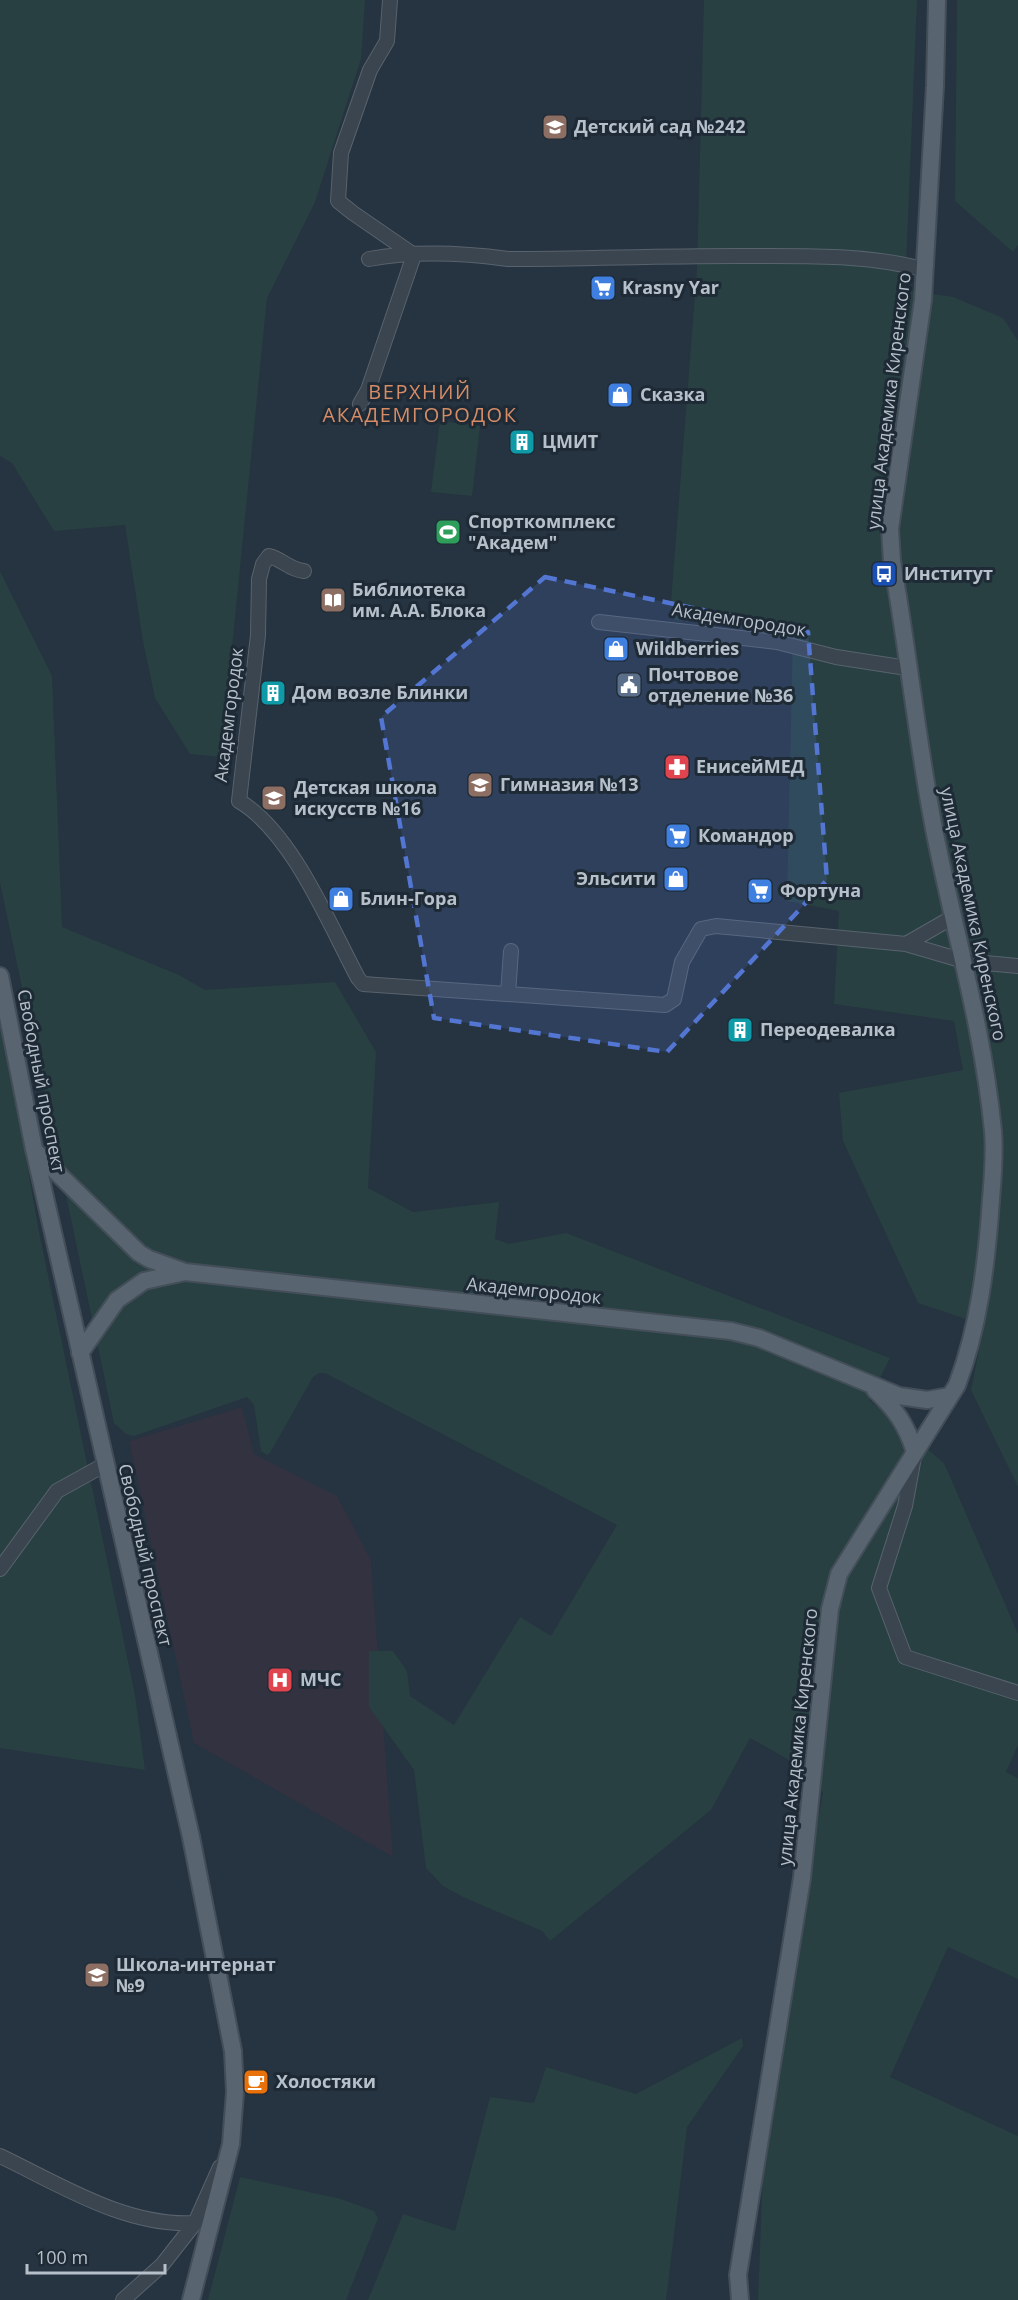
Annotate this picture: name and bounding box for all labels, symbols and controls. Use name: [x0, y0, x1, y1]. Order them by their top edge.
school or university icon: Детский сад №242: [540, 112, 570, 142]
place label: Детский сад №242: [574, 114, 745, 138]
street label: улица Академика Киренского: [860, 271, 916, 531]
supermarket icon: Krasny Yar: [588, 273, 618, 303]
place label: Krasny Yar: [622, 275, 719, 299]
district label: ВЕРХНИЙ АКАДЕМГОРОДОК: [323, 378, 517, 428]
shop icon: Сказка: [605, 380, 635, 410]
place label: Сказка: [640, 382, 706, 406]
building icon: ЦМИТ: [507, 427, 537, 457]
place label: ЦМИТ: [542, 429, 599, 453]
place label: Спорткомплекс "Академ": [468, 509, 616, 554]
sports icon: Спорткомплекс "Академ": [433, 517, 463, 547]
bus stop icon: Институт: [869, 559, 899, 589]
place label: Институт: [904, 561, 993, 585]
place label: Библиотека им. А.А. Блока: [352, 577, 486, 622]
library icon: Библиотека им. А.А. Блока: [318, 585, 348, 615]
street label: Академгородок: [670, 597, 809, 642]
shop icon: Wildberries: [601, 634, 631, 664]
place label: Wildberries: [636, 636, 739, 660]
street label: Академгородок: [208, 646, 248, 783]
place label: Почтовое отделение №36: [648, 662, 793, 707]
public building icon: Почтовое отделение №36: [614, 670, 644, 700]
building icon: Дом возле Блинки: [258, 678, 288, 708]
place label: Дом возле Блинки: [292, 680, 468, 704]
pharmacy icon: ЕнисейМЕД: [662, 752, 692, 782]
place label: ЕнисейМЕД: [696, 754, 805, 778]
school or university icon: Гимназия №13: [465, 770, 495, 800]
place label: Гимназия №13: [500, 772, 638, 796]
place label: Детская школа искусств №16: [294, 775, 437, 820]
school or university icon: Детская школа искусств №16: [259, 783, 289, 813]
street label: улица Академика Киренского: [935, 785, 1013, 1043]
supermarket icon: Командор: [663, 821, 693, 851]
place label: Командор: [698, 823, 794, 847]
shop icon: Эльсити: [661, 864, 691, 894]
place label: Эльсити: [576, 866, 656, 890]
supermarket icon: Фортуна: [745, 876, 775, 906]
place label: Фортуна: [780, 878, 861, 902]
shop icon: Блин-Гора: [326, 884, 356, 914]
place label: Блин-Гора: [360, 886, 457, 910]
street label: Свободный проспект: [12, 987, 72, 1175]
building icon: Переодевалка: [725, 1015, 755, 1045]
place label: Переодевалка: [760, 1017, 896, 1041]
street label: Академгородок: [466, 1271, 603, 1309]
street label: Свободный проспект: [113, 1461, 179, 1649]
street label: улица Академика Киренского: [772, 1607, 822, 1867]
hospital icon: МЧС: [265, 1665, 295, 1695]
place label: МЧС: [300, 1667, 342, 1691]
place label: Школа-интернат №9: [116, 1952, 276, 1997]
school or university icon: Школа-интернат №9: [82, 1960, 112, 1990]
cafe icon: Холостяки: [241, 2067, 271, 2097]
place label: Холостяки: [276, 2069, 376, 2093]
scale bar: [27, 2237, 165, 2275]
text: 100 m: [36, 2245, 88, 2269]

